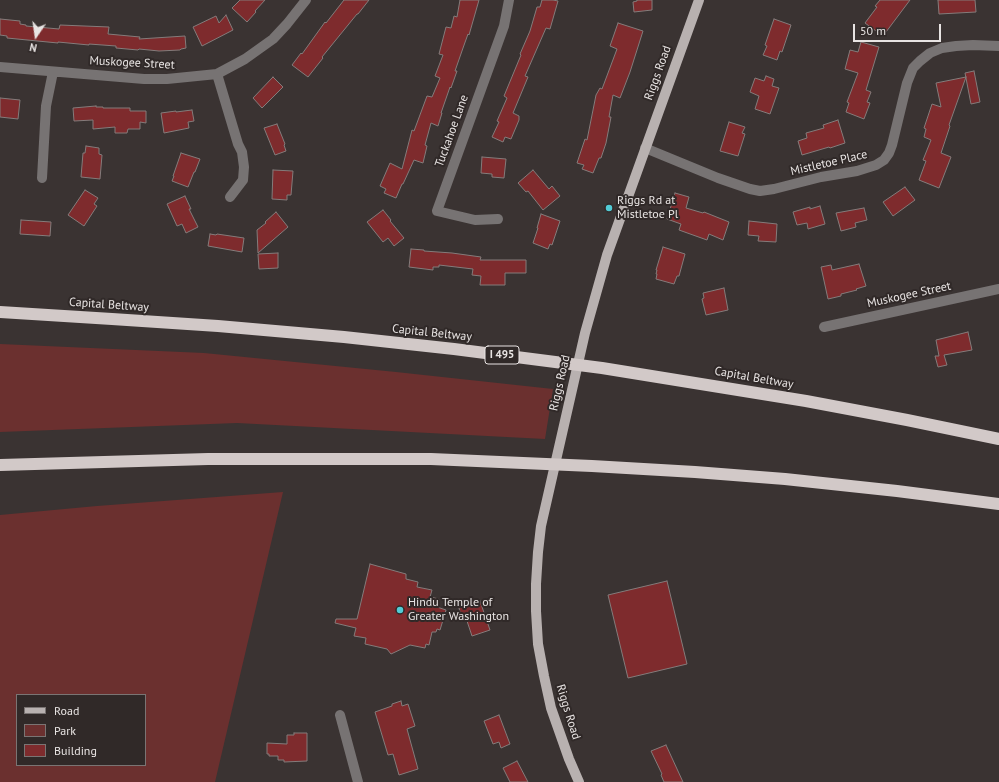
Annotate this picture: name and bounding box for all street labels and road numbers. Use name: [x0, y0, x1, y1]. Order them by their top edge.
street label: Riggs Road: [642, 44, 674, 102]
street label: Muskogee Street: [89, 54, 175, 72]
street label: Tuckahoe Lane: [432, 93, 472, 169]
street label: Mistletoe Place: [789, 147, 869, 179]
street label: Muskogee Street: [866, 279, 952, 311]
street label: Capital Beltway: [69, 295, 149, 315]
street label: Capital Beltway: [391, 322, 473, 344]
road number: I 495: [485, 346, 519, 364]
street label: Riggs Road: [547, 354, 573, 412]
street label: Capital Beltway: [713, 364, 795, 392]
street label: Riggs Road: [553, 683, 583, 741]

